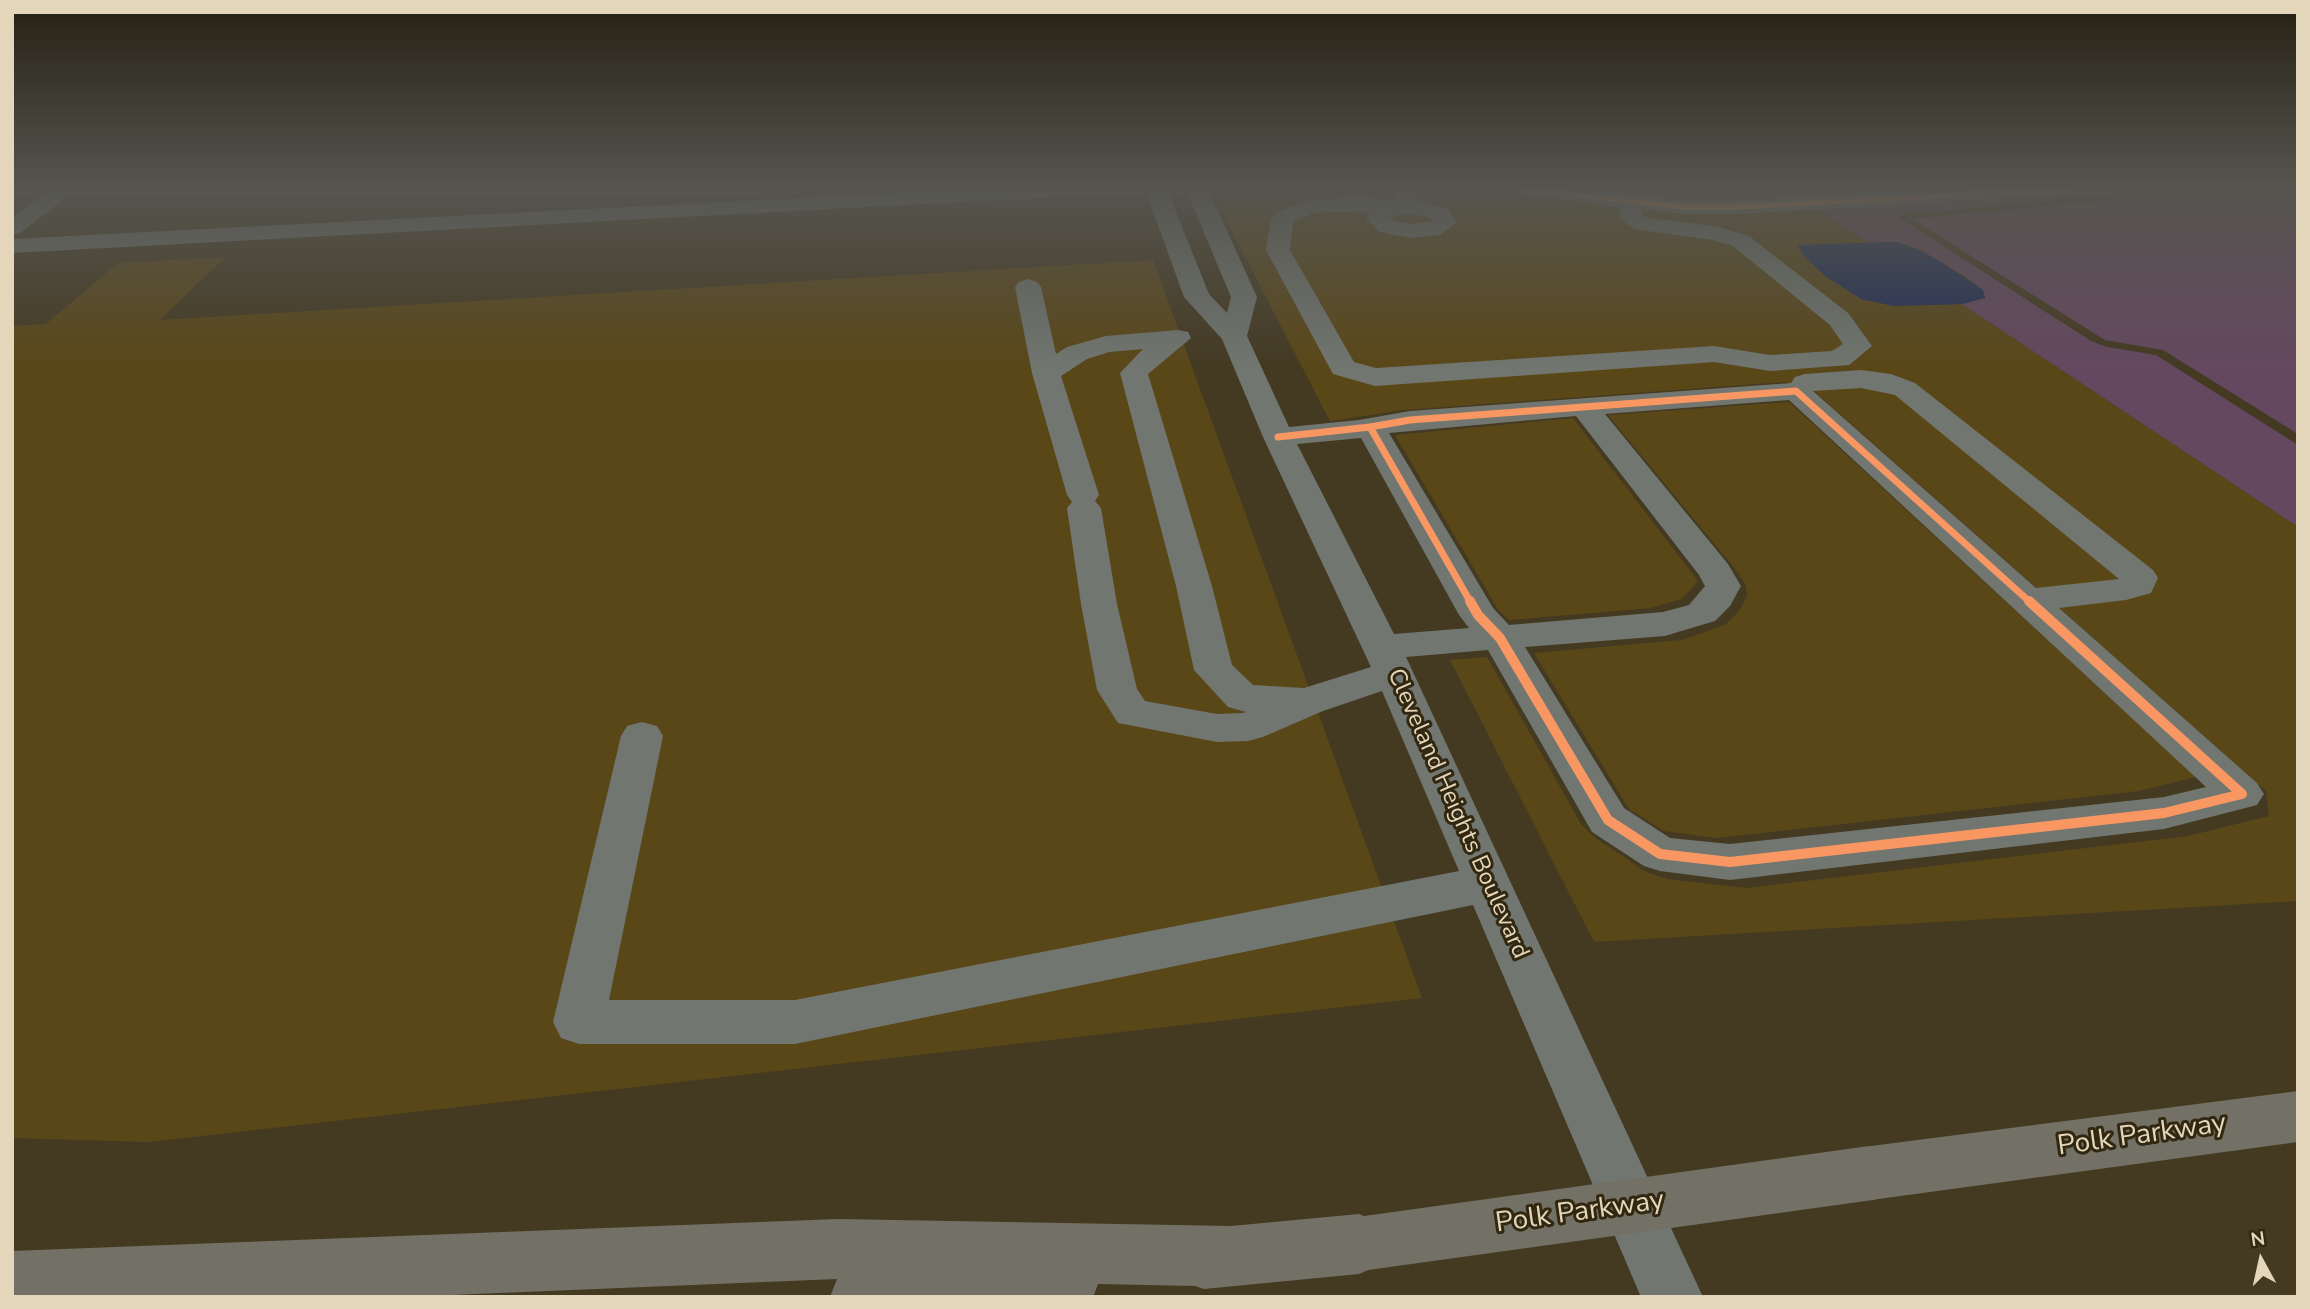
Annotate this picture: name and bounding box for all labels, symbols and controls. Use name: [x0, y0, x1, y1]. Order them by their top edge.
street label: Cleveland Heights Boulevard: [1380, 664, 1534, 964]
street label: Polk Parkway: [2056, 1108, 2228, 1164]
street label: Polk Parkway: [1494, 1185, 1666, 1241]
north arrow: [2226, 1225, 2296, 1295]
text: N: [2249, 1225, 2267, 1253]

